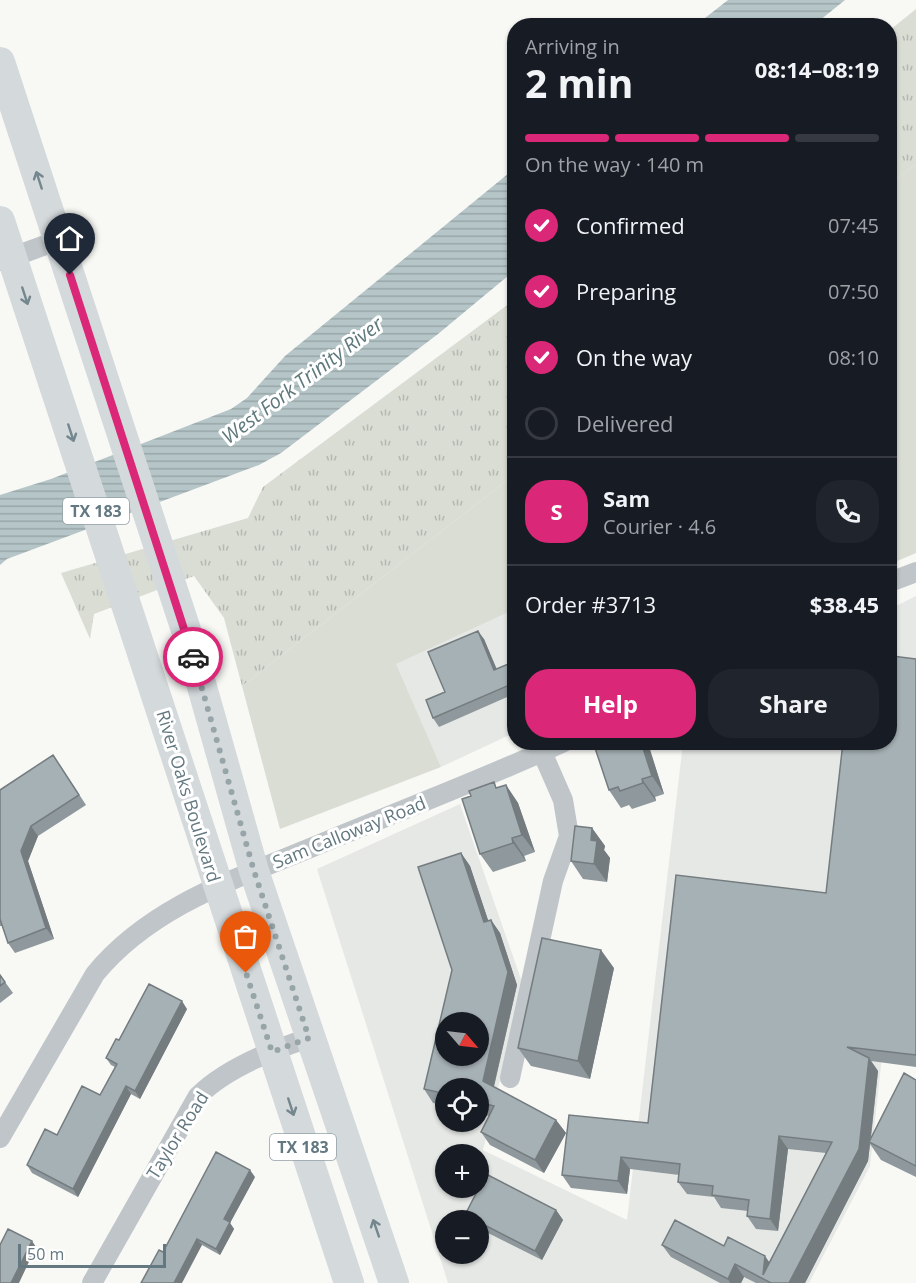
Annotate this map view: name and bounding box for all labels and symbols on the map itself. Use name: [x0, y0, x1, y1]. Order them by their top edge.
one-way arrow: [33, 171, 44, 190]
pin: [44, 213, 95, 275]
one-way arrow: [21, 286, 32, 305]
water label: West Fork Trinity River: [216, 310, 389, 450]
one-way arrow: [66, 423, 77, 442]
road number: TX 183: [63, 498, 129, 524]
courier: [163, 627, 223, 687]
street label: River Oaks Boulevard: [151, 707, 227, 885]
street label: Sam Calloway Road: [269, 790, 429, 874]
pin: [220, 911, 271, 973]
north arrow: [435, 1012, 489, 1066]
street label: Taylor Road: [141, 1087, 213, 1183]
one-way arrow: [286, 1098, 297, 1116]
road number: TX 183: [270, 1134, 336, 1160]
one-way arrow: [369, 1219, 380, 1237]
scale bar: [18, 1241, 166, 1268]

